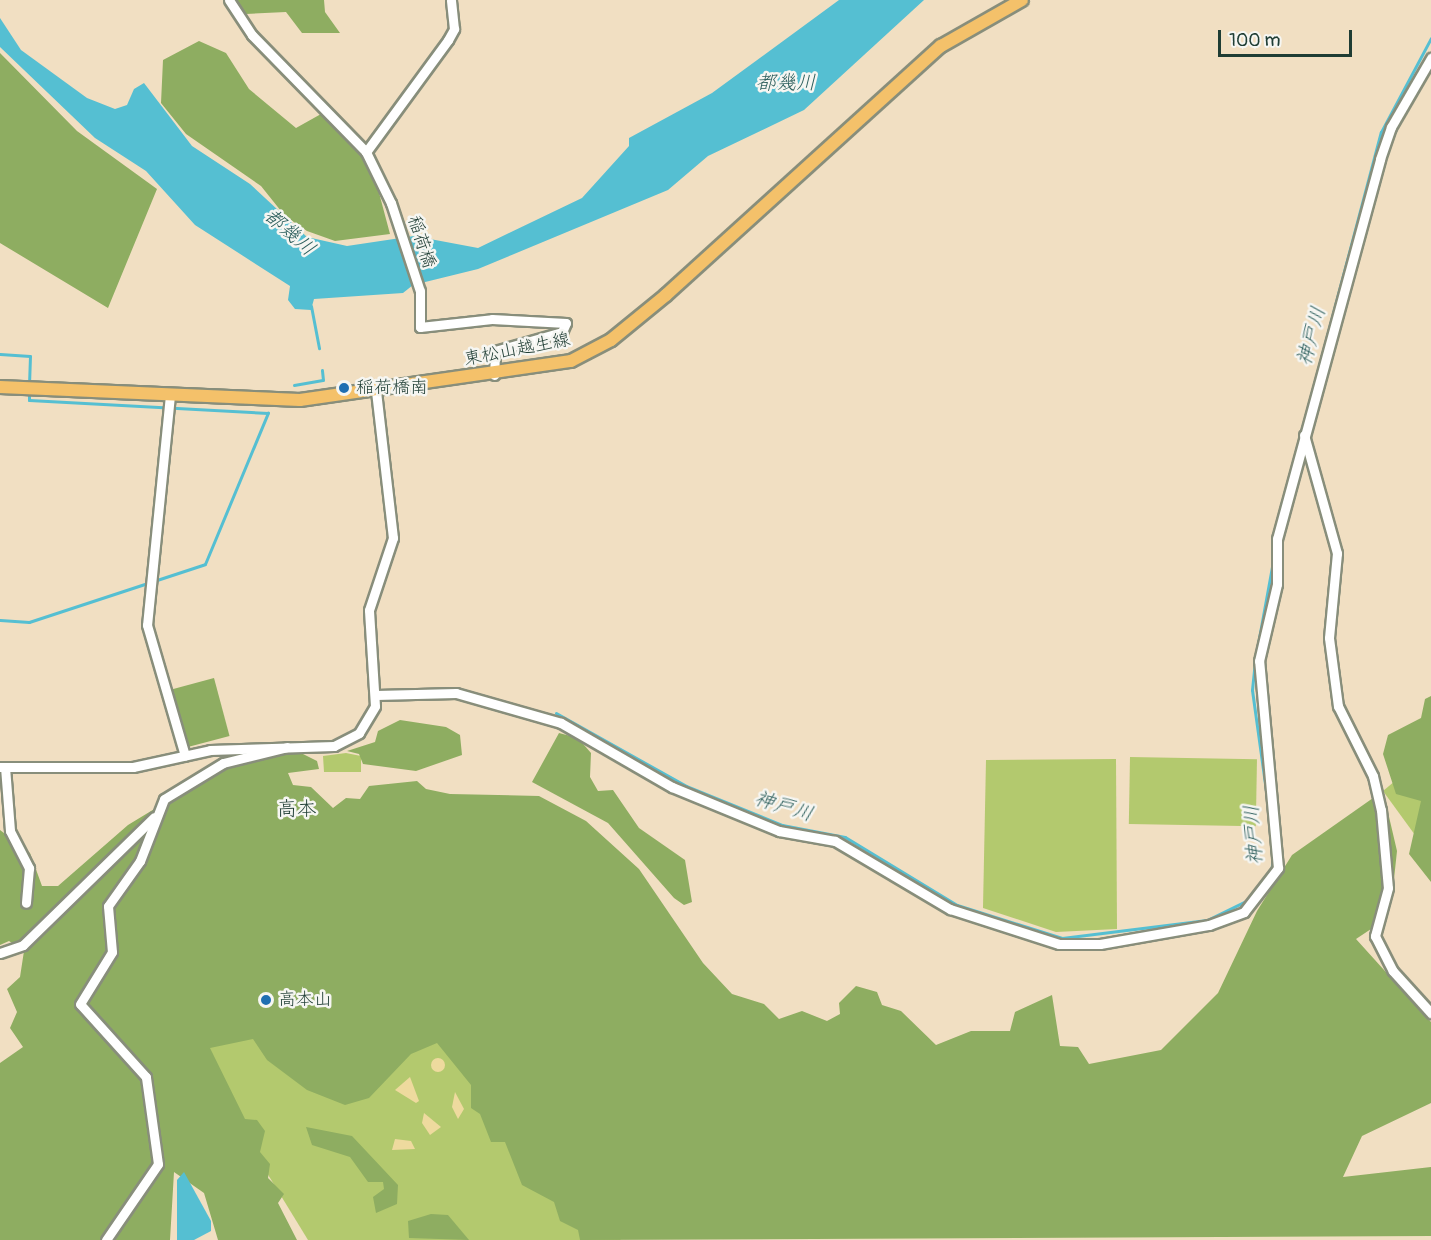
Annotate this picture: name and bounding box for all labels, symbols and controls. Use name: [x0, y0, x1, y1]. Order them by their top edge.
scale bar: [1221, 18, 1354, 56]
text: 100 m: [1229, 29, 1281, 52]
water label: 都幾川: [756, 70, 816, 94]
water label: 都幾川: [259, 203, 321, 261]
street label: 稲荷橋: [402, 213, 440, 271]
water label: 神戸川: [1292, 304, 1330, 368]
street label: 東松山越生線: [462, 329, 572, 371]
place label: 稲荷橋南: [356, 377, 428, 399]
marker: 稲荷橋南: [337, 381, 351, 395]
water label: 神戸川: [752, 786, 816, 826]
district label: 高本: [277, 796, 317, 820]
water label: 神戸川: [1239, 804, 1267, 866]
place label: 高本山: [278, 989, 332, 1011]
marker: 高本山: [259, 993, 273, 1007]

